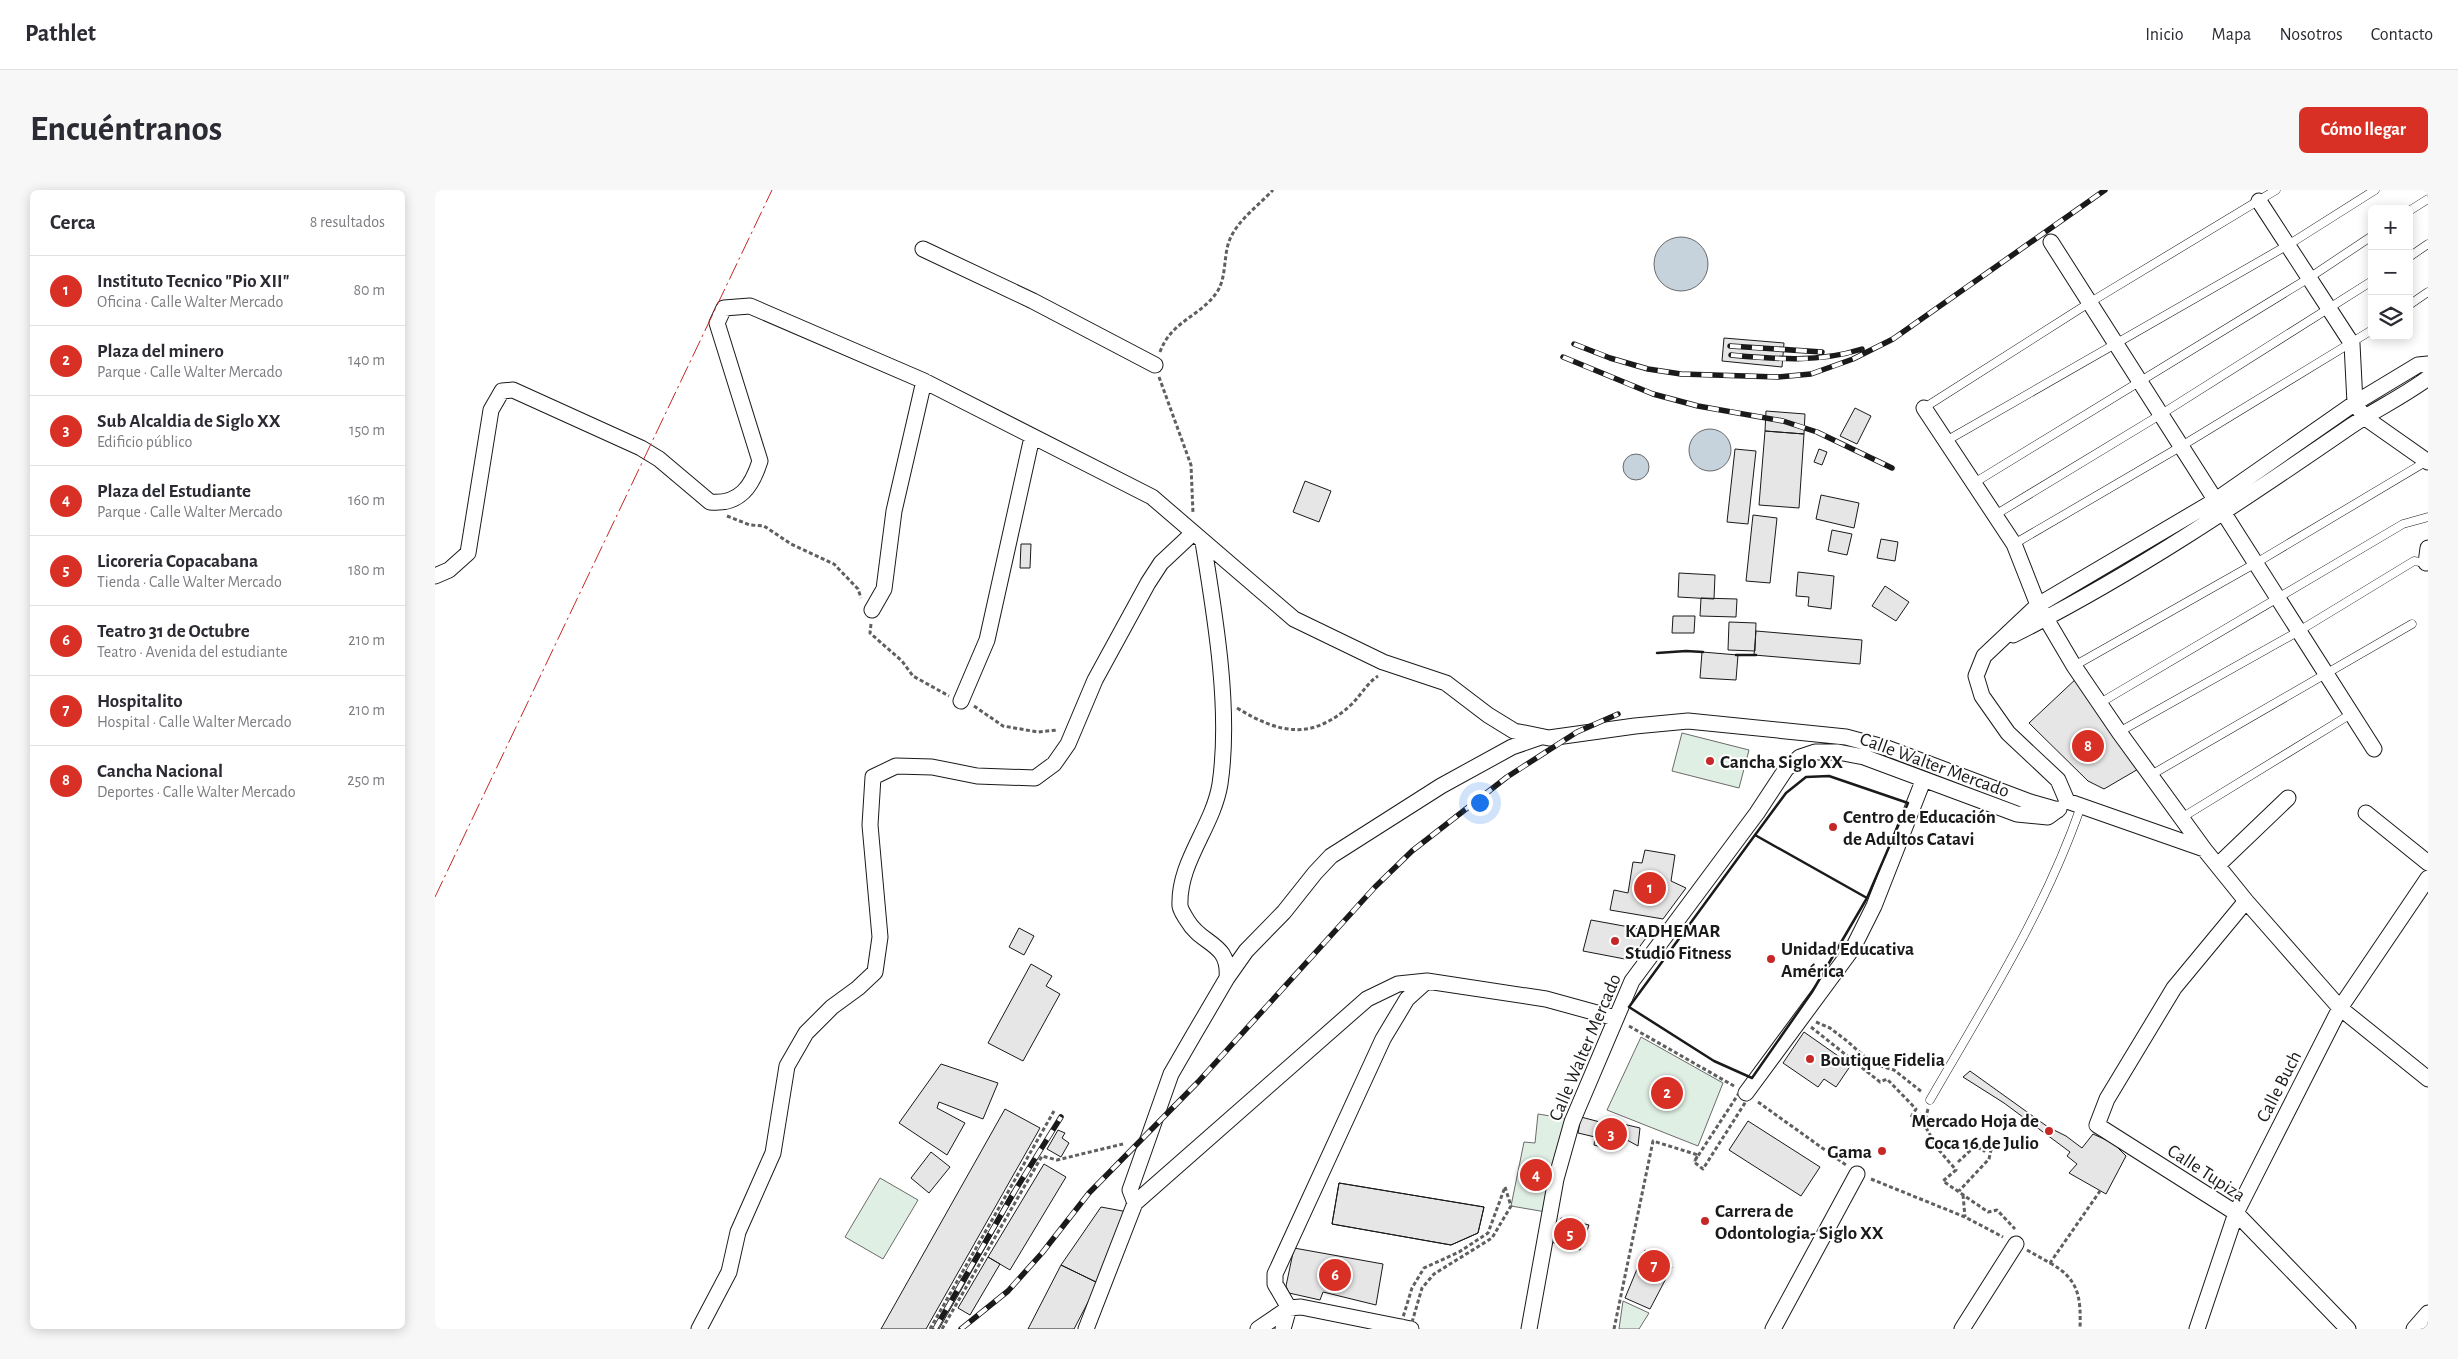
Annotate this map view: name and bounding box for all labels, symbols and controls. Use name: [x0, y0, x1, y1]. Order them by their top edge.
text: Pathlet: [25, 22, 96, 46]
text: Inicio: [2145, 26, 2184, 44]
text: Mapa: [2212, 26, 2251, 44]
text: Nosotros: [2279, 26, 2343, 44]
text: Contacto: [2371, 26, 2433, 44]
button: Cómo llegar: [2299, 107, 2428, 153]
text: Encuéntranos: [30, 112, 222, 147]
map controls: [2368, 205, 2413, 340]
button: +: [2368, 205, 2413, 250]
text: Cerca: [50, 212, 96, 233]
text: 8 resultados: [310, 214, 385, 230]
button: −: [2368, 250, 2413, 295]
text: Instituto Tecnico "Pio XII": [97, 272, 289, 291]
text: 1: [63, 282, 69, 298]
text: 80 m: [354, 282, 385, 298]
text: Oficina · Calle Walter Mercado: [97, 294, 283, 310]
button: layers: [2368, 295, 2413, 340]
text: Plaza del minero: [97, 342, 224, 361]
text: 2: [62, 352, 70, 368]
text: 140 m: [348, 352, 385, 368]
text: Parque · Calle Walter Mercado: [97, 364, 283, 380]
text: Sub Alcaldia de Siglo XX: [97, 412, 281, 431]
text: 3: [63, 422, 69, 438]
text: 150 m: [349, 422, 385, 438]
text: Edificio público: [97, 434, 192, 450]
text: Plaza del Estudiante: [97, 482, 251, 501]
text: 4: [62, 492, 70, 508]
text: 160 m: [348, 492, 385, 508]
text: Parque · Calle Walter Mercado: [97, 504, 283, 520]
text: Licoreria Copacabana: [97, 552, 258, 571]
text: 5: [63, 562, 69, 578]
text: 180 m: [348, 562, 385, 578]
text: Tienda · Calle Walter Mercado: [97, 574, 282, 590]
text: Teatro 31 de Octubre: [97, 622, 250, 641]
text: 6: [62, 632, 70, 648]
text: 210 m: [348, 632, 385, 648]
text: Teatro · Avenida del estudiante: [97, 644, 288, 660]
text: Hospitalito: [97, 692, 183, 711]
text: 7: [63, 702, 69, 718]
text: 210 m: [348, 702, 385, 718]
text: Hospital · Calle Walter Mercado: [97, 714, 292, 730]
pin: 8: [2072, 727, 2104, 765]
street label: Calle Walter Mercado: [1857, 730, 2012, 801]
place label: Cancha Siglo XX: [1720, 753, 1843, 772]
marker: Cancha Siglo XX: [1704, 755, 1716, 767]
text: Cancha Nacional: [97, 762, 223, 781]
text: 8: [62, 772, 70, 788]
text: 250 m: [347, 772, 385, 788]
text: Deportes · Calle Walter Mercado: [97, 784, 296, 800]
your location: [1467, 790, 1493, 816]
place label: Centro de Educación de Adultos Catavi: [1843, 808, 1996, 849]
marker: Centro de Educación de Adultos Catavi: [1827, 821, 1839, 833]
pin: 1: [1634, 869, 1666, 907]
place label: KADHEMAR Studio Fitness: [1625, 922, 1732, 963]
marker: KADHEMAR Studio Fitness: [1609, 935, 1621, 947]
place label: Unidad Educativa América: [1781, 940, 1914, 981]
marker: Unidad Educativa América: [1765, 953, 1777, 965]
street label: Calle Walter Mercado: [1546, 971, 1625, 1124]
street label: Calle Buch: [2253, 1048, 2305, 1125]
place label: Boutique Fidelia: [1820, 1051, 1945, 1070]
marker: Boutique Fidelia: [1804, 1053, 1816, 1065]
pin: 2: [1651, 1074, 1683, 1112]
place label: Mercado Hoja de Coca 16 de Julio: [1911, 1112, 2039, 1153]
pin: 3: [1595, 1115, 1627, 1153]
marker: Mercado Hoja de Coca 16 de Julio: [2043, 1125, 2055, 1137]
street label: Calle Tupiza: [2164, 1141, 2249, 1205]
place label: Gama: [1827, 1143, 1872, 1162]
marker: Gama: [1876, 1145, 1888, 1157]
pin: 4: [1520, 1156, 1552, 1194]
place label: Carrera de Odontologia- Siglo XX: [1715, 1202, 1884, 1243]
pin: 5: [1554, 1215, 1586, 1253]
marker: Carrera de Odontologia- Siglo XX: [1699, 1215, 1711, 1227]
pin: 7: [1638, 1247, 1670, 1285]
pin: 6: [1319, 1256, 1351, 1294]

